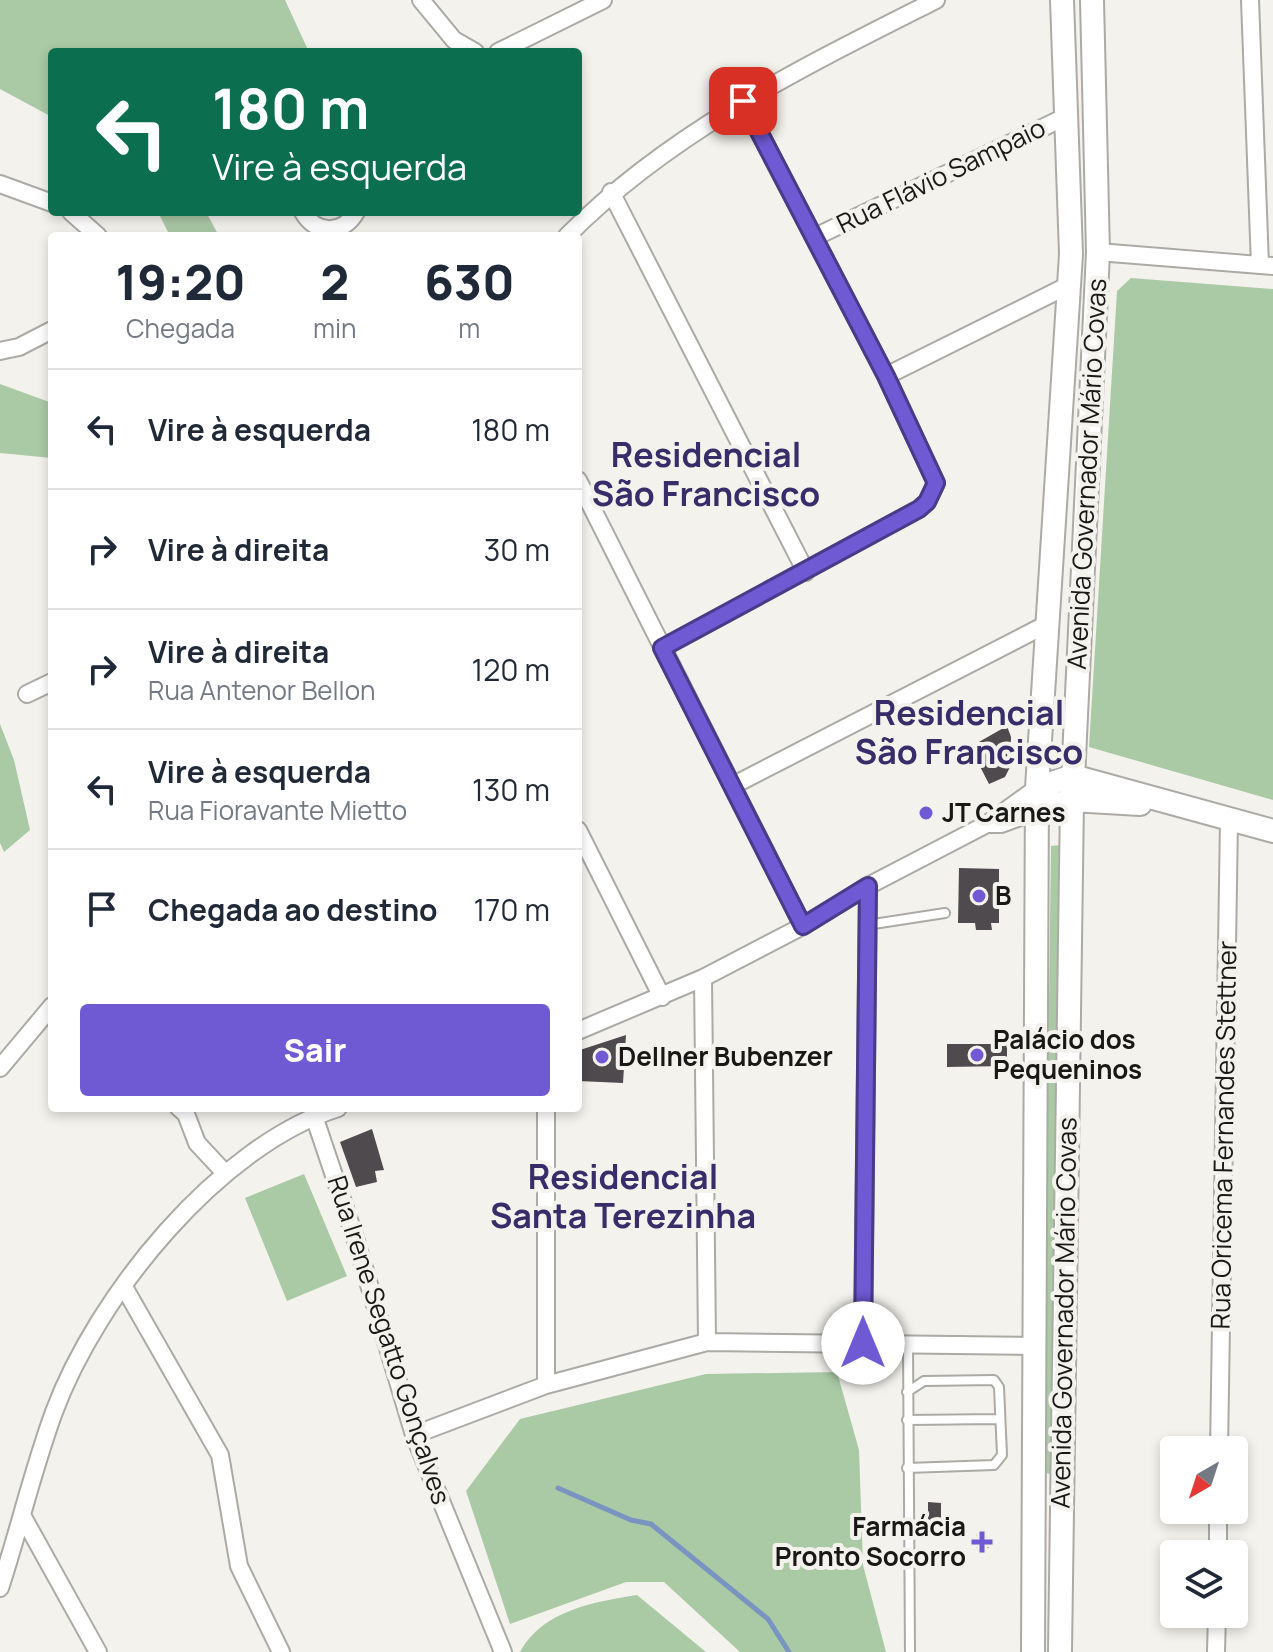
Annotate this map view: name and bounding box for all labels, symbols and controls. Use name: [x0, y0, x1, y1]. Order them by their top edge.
pin: [709, 67, 777, 135]
text: 180 m: [212, 69, 369, 146]
icon: arrive: [721, 79, 765, 123]
icon: left: [80, 80, 184, 184]
street label: Rua Flávio Sampaio: [830, 109, 1051, 241]
text: Vire à esquerda: [212, 142, 467, 191]
text: 19:20: [115, 249, 246, 314]
text: 2: [320, 249, 349, 314]
text: 630: [424, 249, 515, 314]
street label: Avenida Governador Mário Covas: [1058, 278, 1114, 670]
text: Chegada: [126, 310, 235, 346]
text: min: [313, 310, 357, 346]
text: m: [458, 310, 480, 346]
icon: left: [80, 407, 124, 451]
text: Vire à esquerda: [148, 409, 371, 450]
text: 180 m: [471, 409, 550, 450]
district label: Residencial São Francisco: [592, 431, 820, 516]
icon: right: [80, 527, 124, 571]
text: Vire à direita: [148, 529, 329, 570]
text: 30 m: [484, 529, 550, 570]
text: Vire à direita: [148, 631, 329, 672]
icon: right: [80, 647, 124, 691]
text: 120 m: [471, 649, 550, 690]
text: Rua Antenor Bellon: [148, 672, 376, 708]
district label: Residencial São Francisco: [855, 689, 1083, 774]
text: Vire à esquerda: [148, 751, 371, 792]
icon: left: [80, 767, 124, 811]
text: 130 m: [472, 769, 550, 810]
text: Rua Fioravante Mietto: [148, 792, 407, 828]
place label: JT Carnes: [942, 794, 1066, 830]
marker: JT Carnes: [917, 804, 935, 822]
place label: B: [995, 877, 1011, 913]
icon: arrive: [80, 887, 124, 931]
marker: B: [970, 887, 988, 905]
text: Chegada ao destino: [148, 889, 438, 930]
text: 170 m: [473, 889, 550, 930]
street label: Rua Oricema Fernandes Stettner: [1202, 940, 1244, 1330]
button: Sair: [80, 1004, 550, 1096]
place label: Palácio dos Pequeninos: [993, 1021, 1142, 1087]
place label: Dellner Bubenzer: [618, 1038, 833, 1074]
marker: Palácio dos Pequeninos: [968, 1046, 986, 1064]
marker: Dellner Bubenzer: [593, 1048, 611, 1066]
street label: Avenida Governador Mário Covas: [1042, 1117, 1084, 1509]
district label: Residencial Santa Terezinha: [490, 1153, 756, 1238]
street label: Rua Irene Segatto Gonçalves: [320, 1171, 460, 1509]
position arrow: [821, 1301, 905, 1385]
north arrow: [1160, 1436, 1248, 1524]
map controls: [1160, 1436, 1248, 1628]
place label: Farmácia Pronto Socorro: [775, 1508, 966, 1574]
marker: Farmácia Pronto Socorro: [973, 1533, 991, 1551]
button: layers: [1160, 1540, 1248, 1628]

